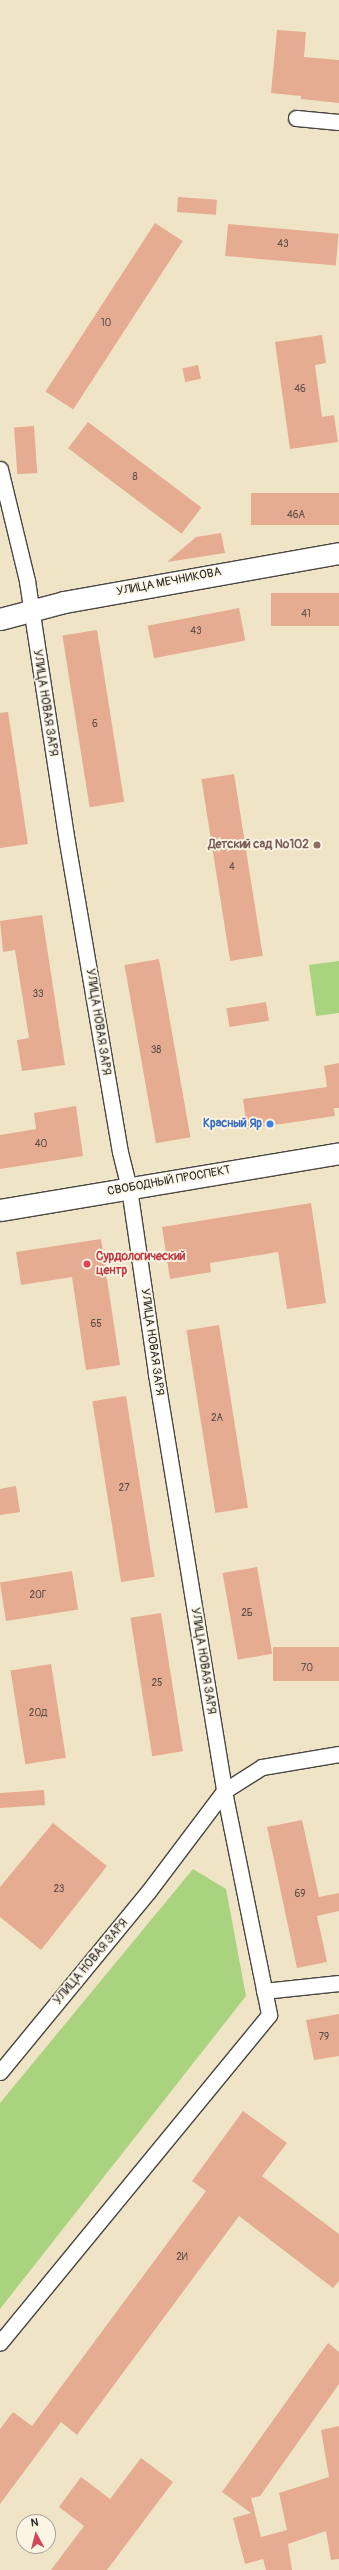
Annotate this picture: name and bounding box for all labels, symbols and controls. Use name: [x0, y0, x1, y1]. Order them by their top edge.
house number: 43: [277, 239, 289, 251]
house number: 10: [101, 318, 111, 330]
house number: 46: [294, 384, 306, 396]
house number: 8: [132, 472, 138, 484]
house number: 46А: [287, 510, 305, 522]
street label: УЛИЦА МЕЧНИКОВА: [115, 565, 223, 599]
house number: 41: [301, 609, 311, 621]
house number: 43: [190, 626, 202, 638]
street label: УЛИЦА НОВАЯ ЗАРЯ: [29, 649, 61, 757]
house number: 6: [92, 719, 98, 731]
place label: Детский сад №102: [208, 838, 309, 852]
marker: Детский сад №102: [312, 840, 322, 850]
house number: 4: [229, 862, 235, 874]
street label: УЛИЦА НОВАЯ ЗАРЯ: [82, 968, 114, 1076]
house number: 33: [32, 989, 44, 1001]
house number: 38: [151, 1045, 161, 1057]
place label: Красный Яр: [203, 1117, 262, 1131]
marker: Красный Яр: [265, 1119, 275, 1129]
house number: 40: [35, 1139, 47, 1151]
street label: СВОБОДНЫЙ ПРОСПЕКТ: [106, 1163, 232, 1199]
place label: Сурдологический центр: [96, 1250, 185, 1278]
marker: Сурдологический центр: [81, 1258, 93, 1270]
street label: УЛИЦА НОВАЯ ЗАРЯ: [137, 1288, 167, 1396]
house number: 65: [90, 1319, 102, 1331]
house number: 2А: [211, 1413, 223, 1425]
house number: 27: [119, 1483, 129, 1495]
house number: 20Г: [29, 1590, 47, 1602]
street label: УЛИЦА НОВАЯ ЗАРЯ: [187, 1607, 219, 1715]
house number: 2Б: [241, 1608, 253, 1620]
house number: 70: [301, 1663, 313, 1675]
house number: 25: [151, 1678, 163, 1690]
house number: 20Д: [29, 1708, 47, 1720]
house number: 23: [54, 1884, 64, 1896]
house number: 69: [295, 1889, 305, 1901]
street label: УЛИЦА НОВАЯ ЗАРЯ: [51, 1916, 131, 2008]
house number: 79: [319, 2032, 329, 2044]
house number: 2И: [176, 2252, 188, 2264]
north arrow: [16, 2514, 56, 2554]
text: N: [30, 2516, 39, 2529]

